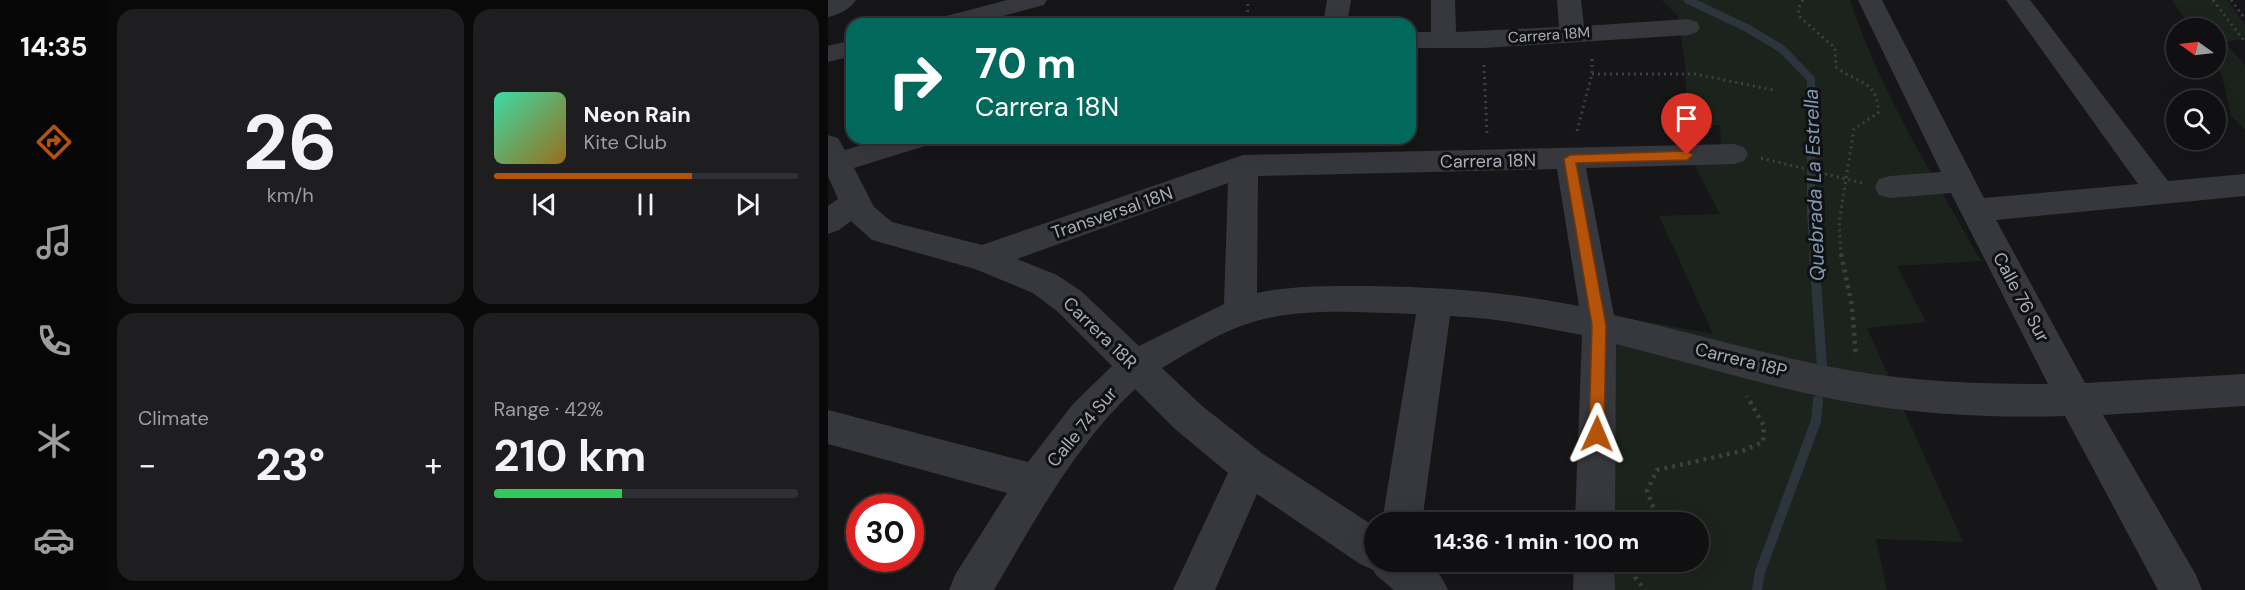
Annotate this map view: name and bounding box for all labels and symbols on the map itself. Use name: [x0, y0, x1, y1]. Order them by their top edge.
north arrow: [2166, 18, 2226, 78]
street label: Carrera 18M: [1507, 22, 1591, 48]
water label: Quebrada La Estrella: [1798, 88, 1830, 282]
pin: [1661, 93, 1712, 155]
street label: Carrera 18N: [1440, 148, 1536, 174]
street label: Transversal 18N: [1048, 181, 1176, 245]
street label: Calle 76 Sur: [1987, 248, 2055, 346]
street label: Carrera 18R: [1058, 292, 1142, 374]
street label: Carrera 18P: [1692, 337, 1790, 383]
street label: Calle 74 Sur: [1041, 382, 1123, 472]
position arrow: [1565, 402, 1629, 466]
speed limit sign: 30: [846, 494, 924, 572]

